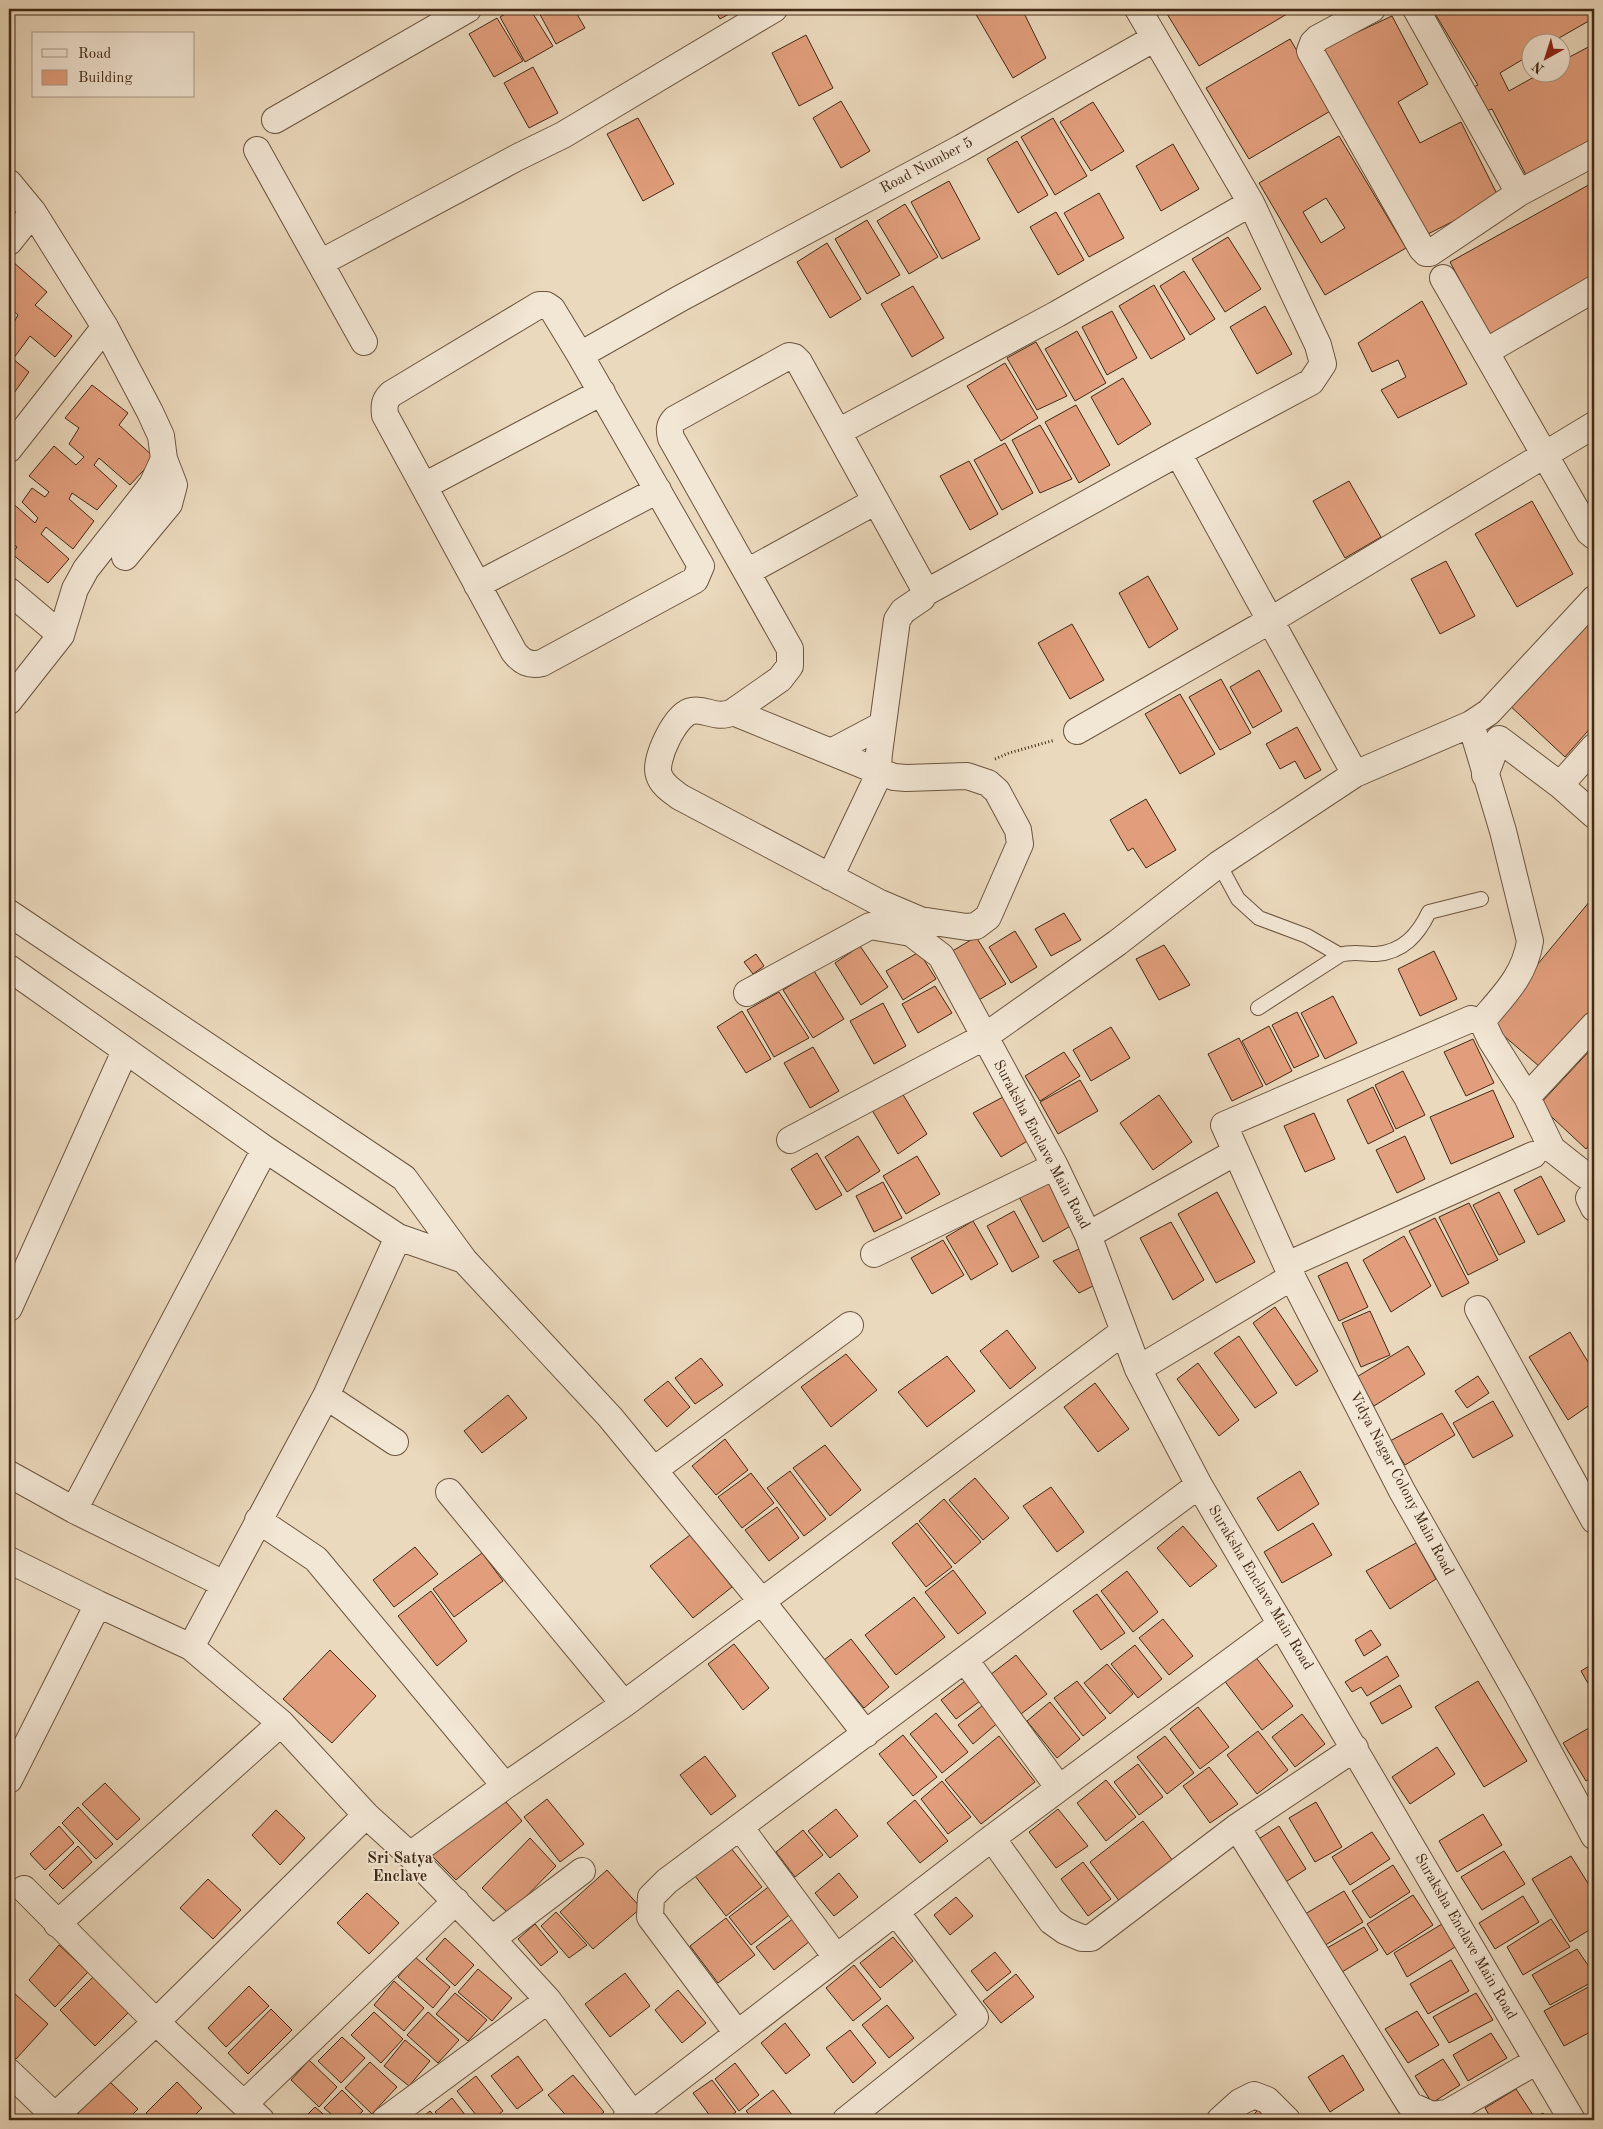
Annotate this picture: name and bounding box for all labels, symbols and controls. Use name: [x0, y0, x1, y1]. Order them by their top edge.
legend: [32, 32, 195, 98]
north arrow: [1520, 32, 1570, 82]
text: Road: [78, 47, 112, 62]
text: N: [1530, 58, 1547, 76]
text: Building: [78, 71, 133, 86]
street label: Road Number 5: [878, 135, 976, 197]
street label: Suraksha Enclave Main Road: [990, 1058, 1092, 1232]
street label: Vidya Nagar Colony Main Road: [1346, 1390, 1456, 1578]
street label: Suraksha Enclave Main Road: [1205, 1503, 1315, 1673]
district label: Sri Satya Enclave: [367, 1851, 433, 1885]
street label: Suraksha Enclave Main Road: [1411, 1851, 1519, 2023]

